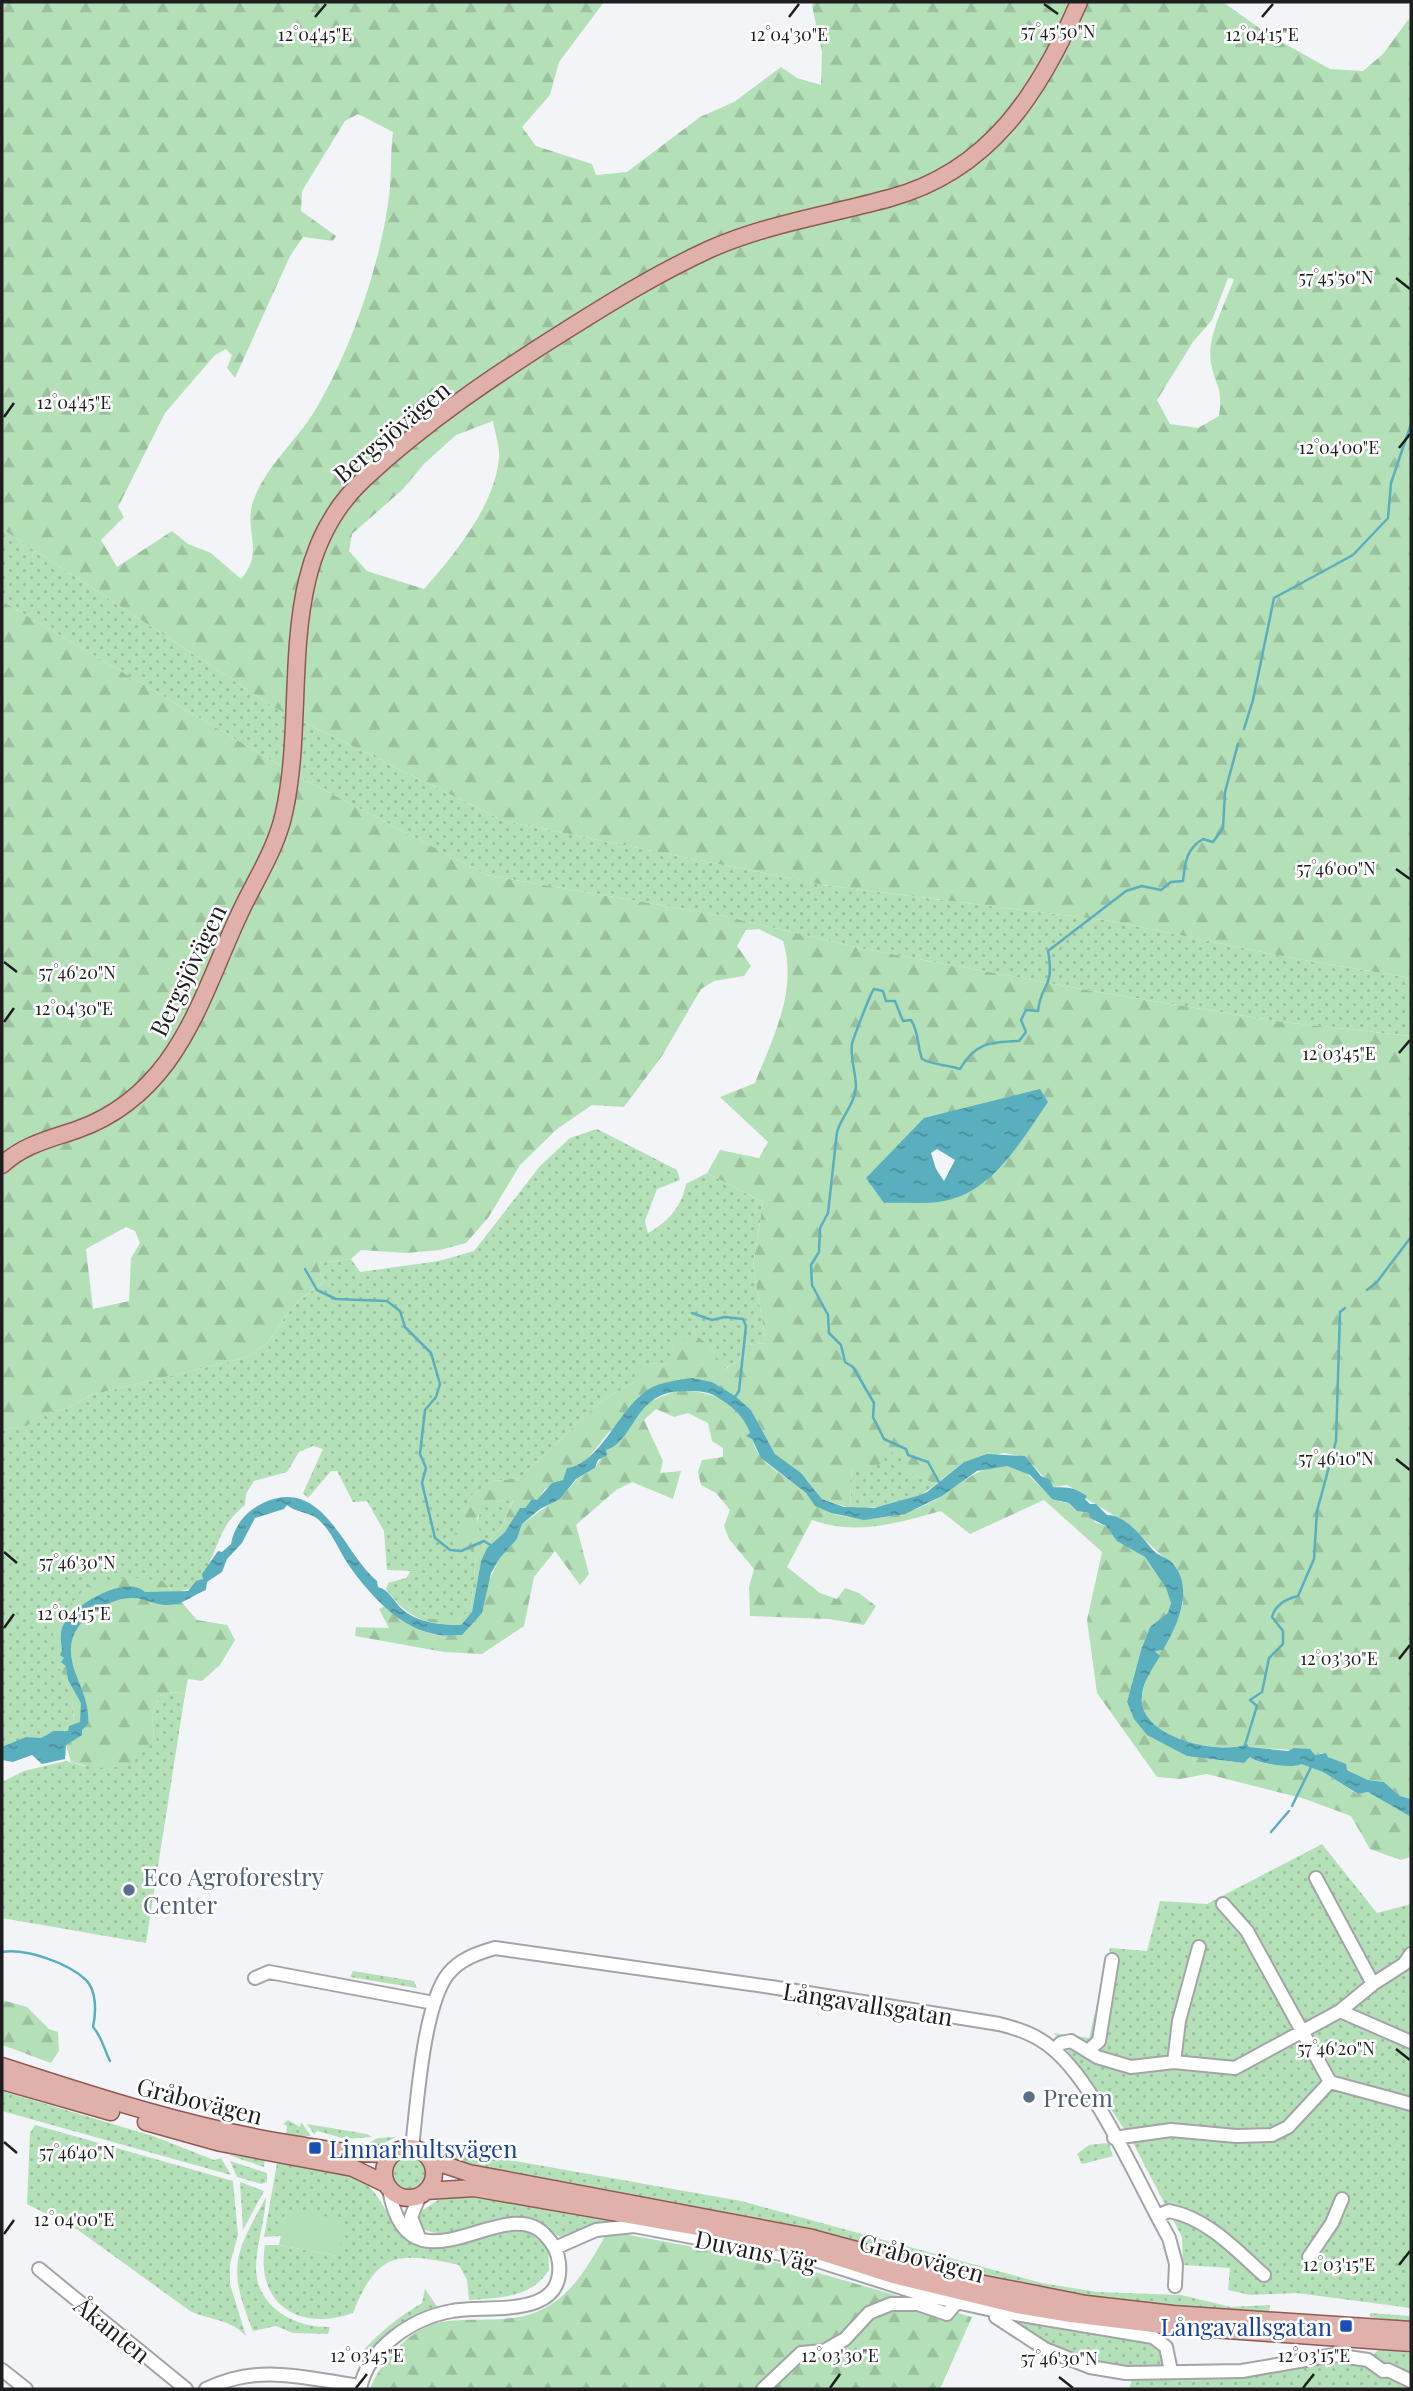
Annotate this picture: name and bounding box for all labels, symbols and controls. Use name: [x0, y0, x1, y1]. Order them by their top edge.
text: 57°45'50"N: [1020, 19, 1096, 43]
text: 12°04'45"E: [278, 22, 352, 46]
text: 12°04'30"E: [750, 22, 828, 46]
text: 12°04'15"E: [1225, 22, 1299, 46]
text: 57°45'50"N: [1298, 265, 1374, 289]
street label: Bergsjövägen: [326, 373, 456, 489]
text: 12°04'45"E: [37, 390, 111, 414]
text: 12°04'00"E: [1299, 435, 1379, 459]
text: 57°46'00"N: [1296, 856, 1376, 880]
street label: Bergsjövägen: [141, 899, 233, 1041]
text: 57°46'20"N: [38, 960, 116, 984]
text: 12°04'30"E: [35, 996, 113, 1020]
text: 12°03'45"E: [1302, 1041, 1376, 1065]
text: 57°46'10"N: [1298, 1446, 1374, 1470]
text: 57°46'30"N: [38, 1550, 116, 1574]
text: 12°04'15"E: [37, 1601, 111, 1625]
text: 12°03'30"E: [1300, 1646, 1378, 1670]
place label: Eco Agroforestry Center: [143, 1860, 324, 1920]
marker: Eco Agroforestry Center: [121, 1882, 137, 1898]
street label: Långavallsgatan: [781, 1974, 955, 2032]
text: 57°46'20"N: [1297, 2036, 1375, 2060]
street label: Gråbovägen: [134, 2069, 266, 2131]
place label: Preem: [1043, 2081, 1113, 2113]
marker: Preem: [1021, 2089, 1037, 2105]
place label: Linnarhultsvägen: [329, 2132, 518, 2164]
text: 57°46'40"N: [39, 2140, 116, 2164]
marker: Linnarhultsvägen: [307, 2140, 323, 2156]
text: 12°04'00"E: [34, 2207, 114, 2231]
street label: Duvans Väg: [692, 2221, 820, 2279]
street label: Gråbovägen: [856, 2225, 988, 2289]
text: 12°03'15"E: [1303, 2252, 1375, 2276]
street label: Åkanten: [67, 2288, 158, 2370]
place label: Långavallsgatan: [1160, 2310, 1332, 2342]
marker: Långavallsgatan: [1338, 2318, 1354, 2334]
text: 12°03'45"E: [330, 2343, 404, 2367]
text: 12°03'30"E: [801, 2343, 879, 2367]
text: 12°03'15"E: [1278, 2343, 1350, 2367]
text: 57°46'30"N: [1020, 2346, 1098, 2370]

